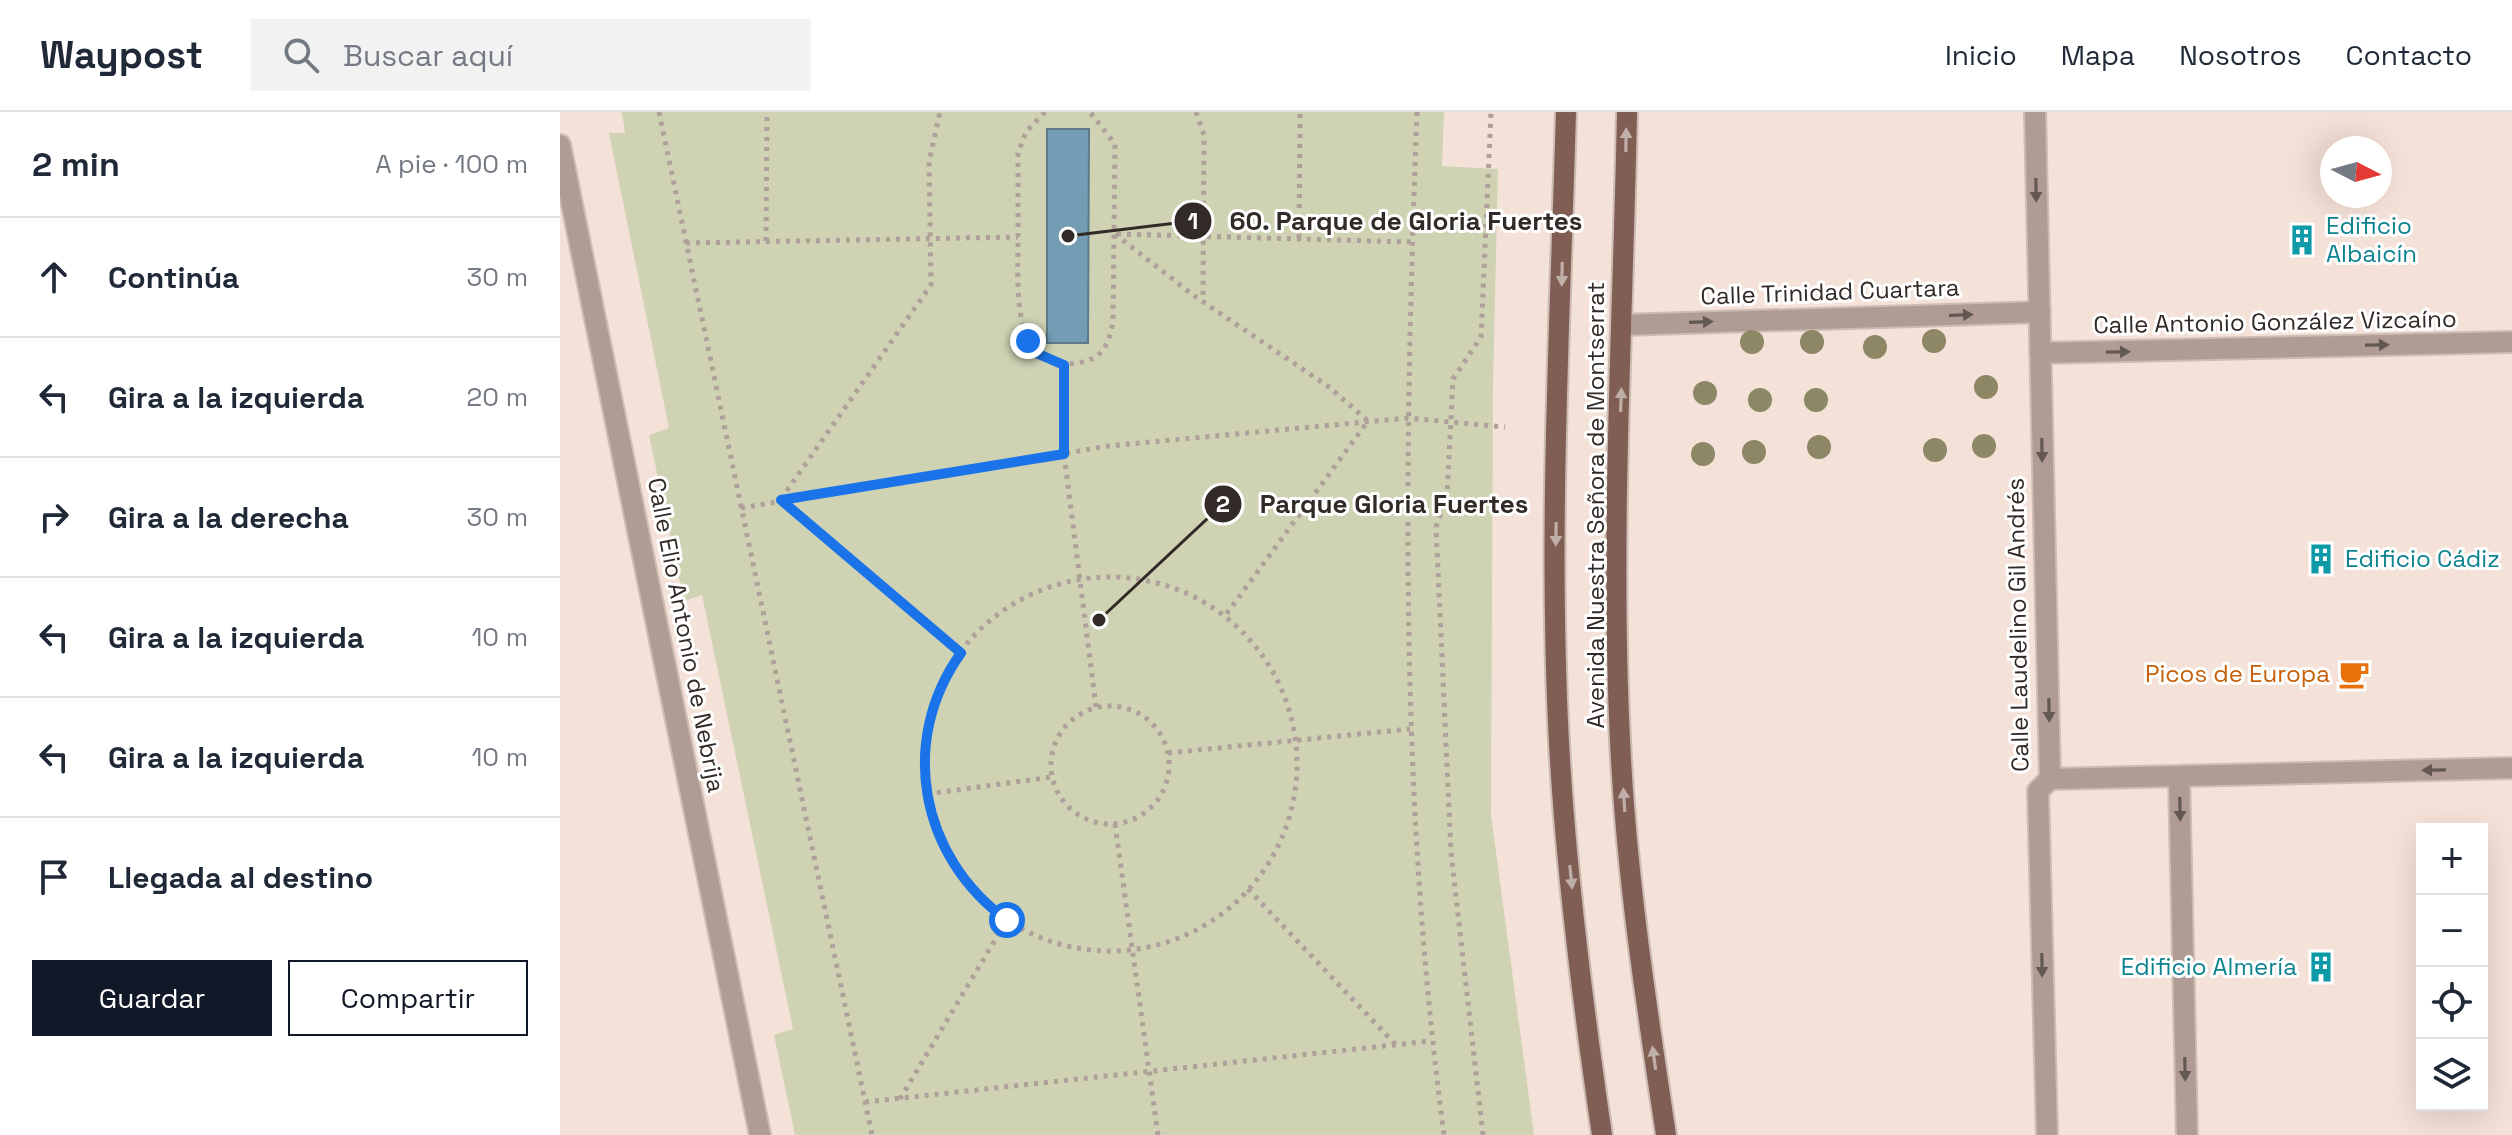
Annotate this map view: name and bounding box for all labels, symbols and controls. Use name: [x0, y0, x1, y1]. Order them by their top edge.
search box: [251, 19, 811, 91]
text: Waypost: [40, 31, 203, 79]
icon: search: [279, 33, 323, 77]
text: Buscar aquí: [343, 36, 513, 75]
text: Inicio: [1945, 37, 2017, 73]
text: Mapa: [2061, 37, 2135, 73]
text: Nosotros: [2179, 37, 2302, 73]
text: Contacto: [2346, 37, 2472, 73]
one-way arrow: [1620, 127, 1632, 152]
north arrow: [2320, 136, 2392, 208]
text: 2 min: [32, 143, 120, 186]
text: A pie · 100 m: [375, 147, 528, 181]
one-way arrow: [2030, 178, 2043, 203]
callout: 60. Parque de Gloria Fuertes: [1173, 196, 1599, 246]
text: 60. Parque de Gloria Fuertes: [1230, 204, 1582, 238]
text: 1: [1188, 205, 1198, 236]
place label: Edificio Albaicín: [2326, 210, 2417, 269]
building icon: Edificio Albaicín: [2285, 223, 2319, 257]
icon: ahead: [32, 255, 76, 299]
text: Continúa: [108, 258, 239, 297]
text: 30 m: [467, 260, 528, 294]
one-way arrow: [1555, 262, 1568, 287]
street label: Calle Trinidad Cuartara: [1700, 271, 1960, 312]
street label: Avenida Nuestra Señora de Montserrat: [1580, 282, 1611, 728]
street label: Calle Antonio González Vizcaíno: [2093, 303, 2457, 340]
one-way arrow: [1949, 308, 1974, 321]
one-way arrow: [1689, 316, 1714, 329]
route end: [1010, 323, 1046, 359]
one-way arrow: [2365, 339, 2390, 351]
one-way arrow: [2106, 345, 2131, 358]
icon: left: [32, 375, 76, 419]
text: Gira a la izquierda: [108, 378, 364, 417]
text: 20 m: [467, 380, 528, 414]
one-way arrow: [1614, 387, 1627, 412]
one-way arrow: [2036, 438, 2048, 463]
street label: Calle Elio Antonio de Nebrija: [641, 475, 732, 795]
street label: Calle Laudelino Gil Andrés: [1999, 478, 2036, 772]
callout: Parque Gloria Fuertes: [1203, 479, 1544, 529]
text: Parque Gloria Fuertes: [1260, 487, 1528, 521]
text: 2: [1216, 488, 1230, 519]
icon: right: [32, 495, 76, 539]
text: Gira a la derecha: [108, 498, 349, 537]
text: 30 m: [467, 500, 528, 534]
one-way arrow: [1550, 522, 1562, 547]
building icon: Edificio Cádiz: [2304, 542, 2338, 576]
place label: Edificio Cádiz: [2345, 543, 2500, 574]
icon: left: [32, 615, 76, 659]
text: Gira a la izquierda: [108, 618, 364, 657]
text: 10 m: [471, 620, 528, 654]
cafe icon: Picos de Europa: [2337, 657, 2371, 691]
place label: Picos de Europa: [2145, 658, 2330, 689]
one-way arrow: [2042, 698, 2055, 723]
icon: left: [32, 735, 76, 779]
text: Gira a la izquierda: [108, 738, 364, 777]
text: 10 m: [471, 740, 528, 774]
one-way arrow: [2421, 763, 2446, 776]
one-way arrow: [1617, 787, 1630, 812]
one-way arrow: [2173, 797, 2186, 822]
map controls: [2416, 823, 2488, 1111]
button: +: [2416, 823, 2488, 895]
icon: arrive: [32, 855, 76, 899]
text: Llegada al destino: [108, 858, 373, 897]
one-way arrow: [1565, 865, 1578, 890]
button: −: [2416, 895, 2488, 967]
route start: [989, 902, 1025, 938]
building icon: Edificio Almería: [2304, 950, 2338, 984]
place label: Edificio Almería: [2121, 951, 2297, 982]
one-way arrow: [2036, 953, 2049, 978]
button: Guardar: [32, 960, 272, 1036]
button: Compartir: [288, 960, 528, 1036]
button: locate: [2416, 967, 2488, 1039]
button: layers: [2416, 1039, 2488, 1111]
one-way arrow: [1647, 1045, 1660, 1070]
one-way arrow: [2179, 1057, 2192, 1082]

